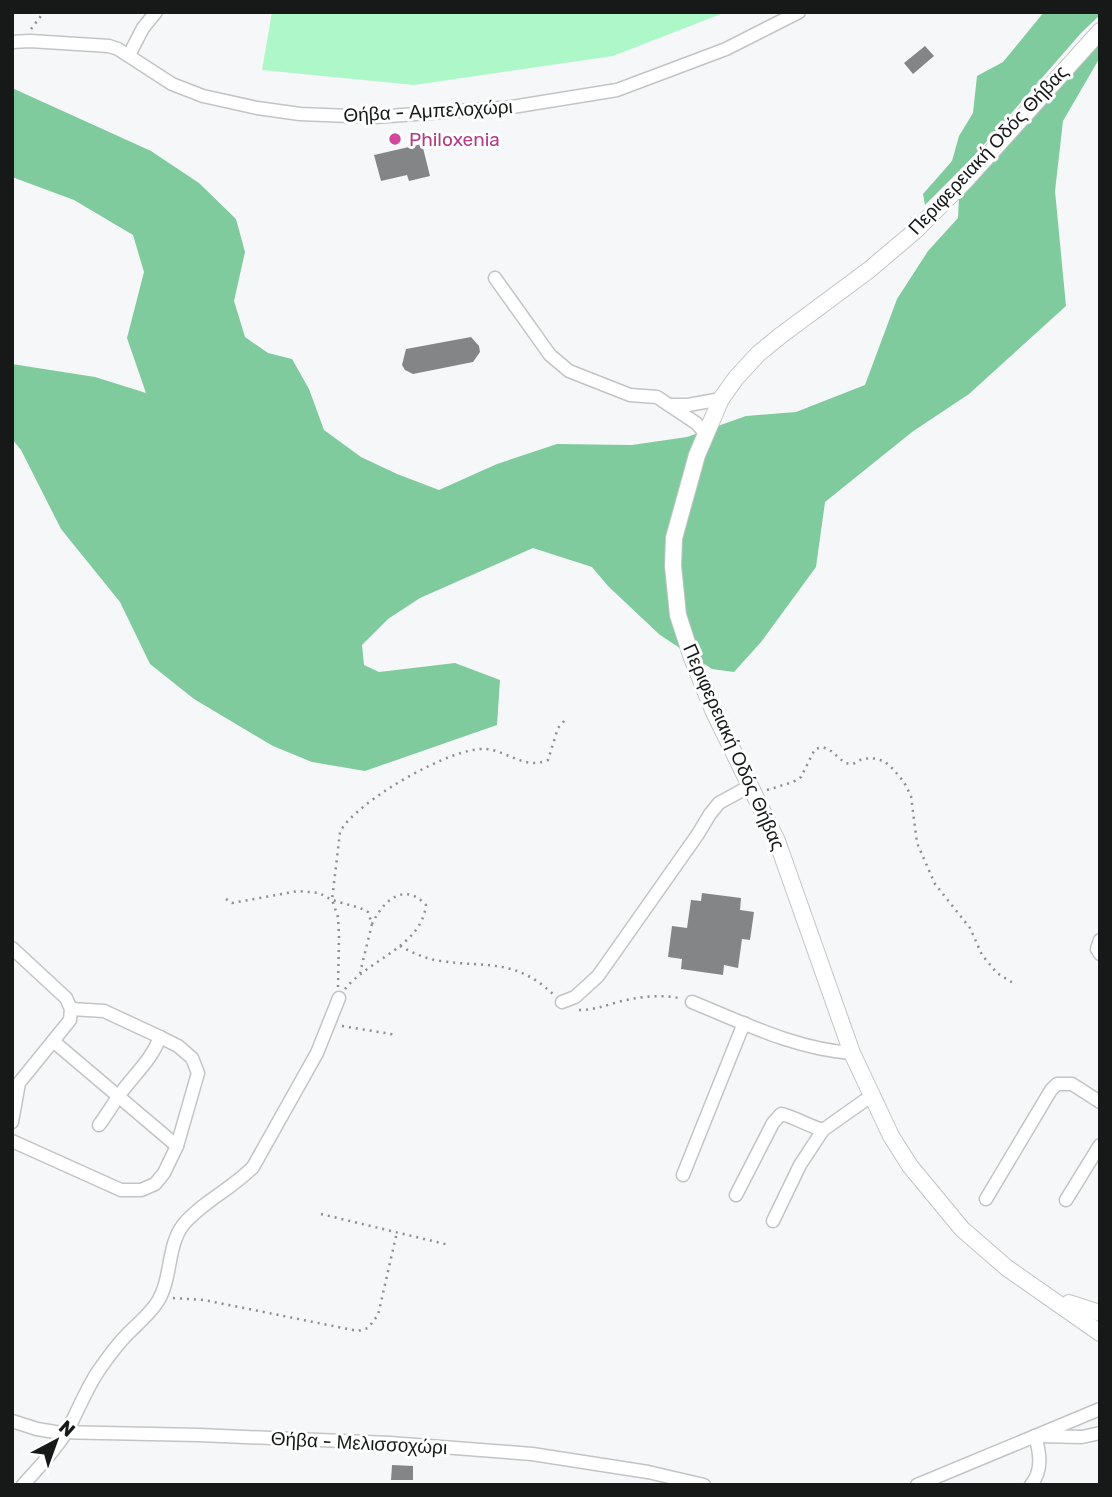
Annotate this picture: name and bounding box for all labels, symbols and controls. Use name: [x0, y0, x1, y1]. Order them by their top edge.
street label: Περιφερειακή Οδός Θήβας: [903, 60, 1073, 240]
street label: Θήβα - Αμπελοχώρι: [343, 95, 513, 127]
place label: Philoxenia: [409, 128, 500, 151]
marker: Philoxenia: [387, 131, 403, 147]
street label: Περιφερειακή Οδός Θήβας: [678, 640, 790, 854]
north arrow: [21, 1406, 91, 1476]
text: N: [54, 1415, 80, 1442]
street label: Θήβα - Μελισσοχώρι: [270, 1427, 448, 1459]

